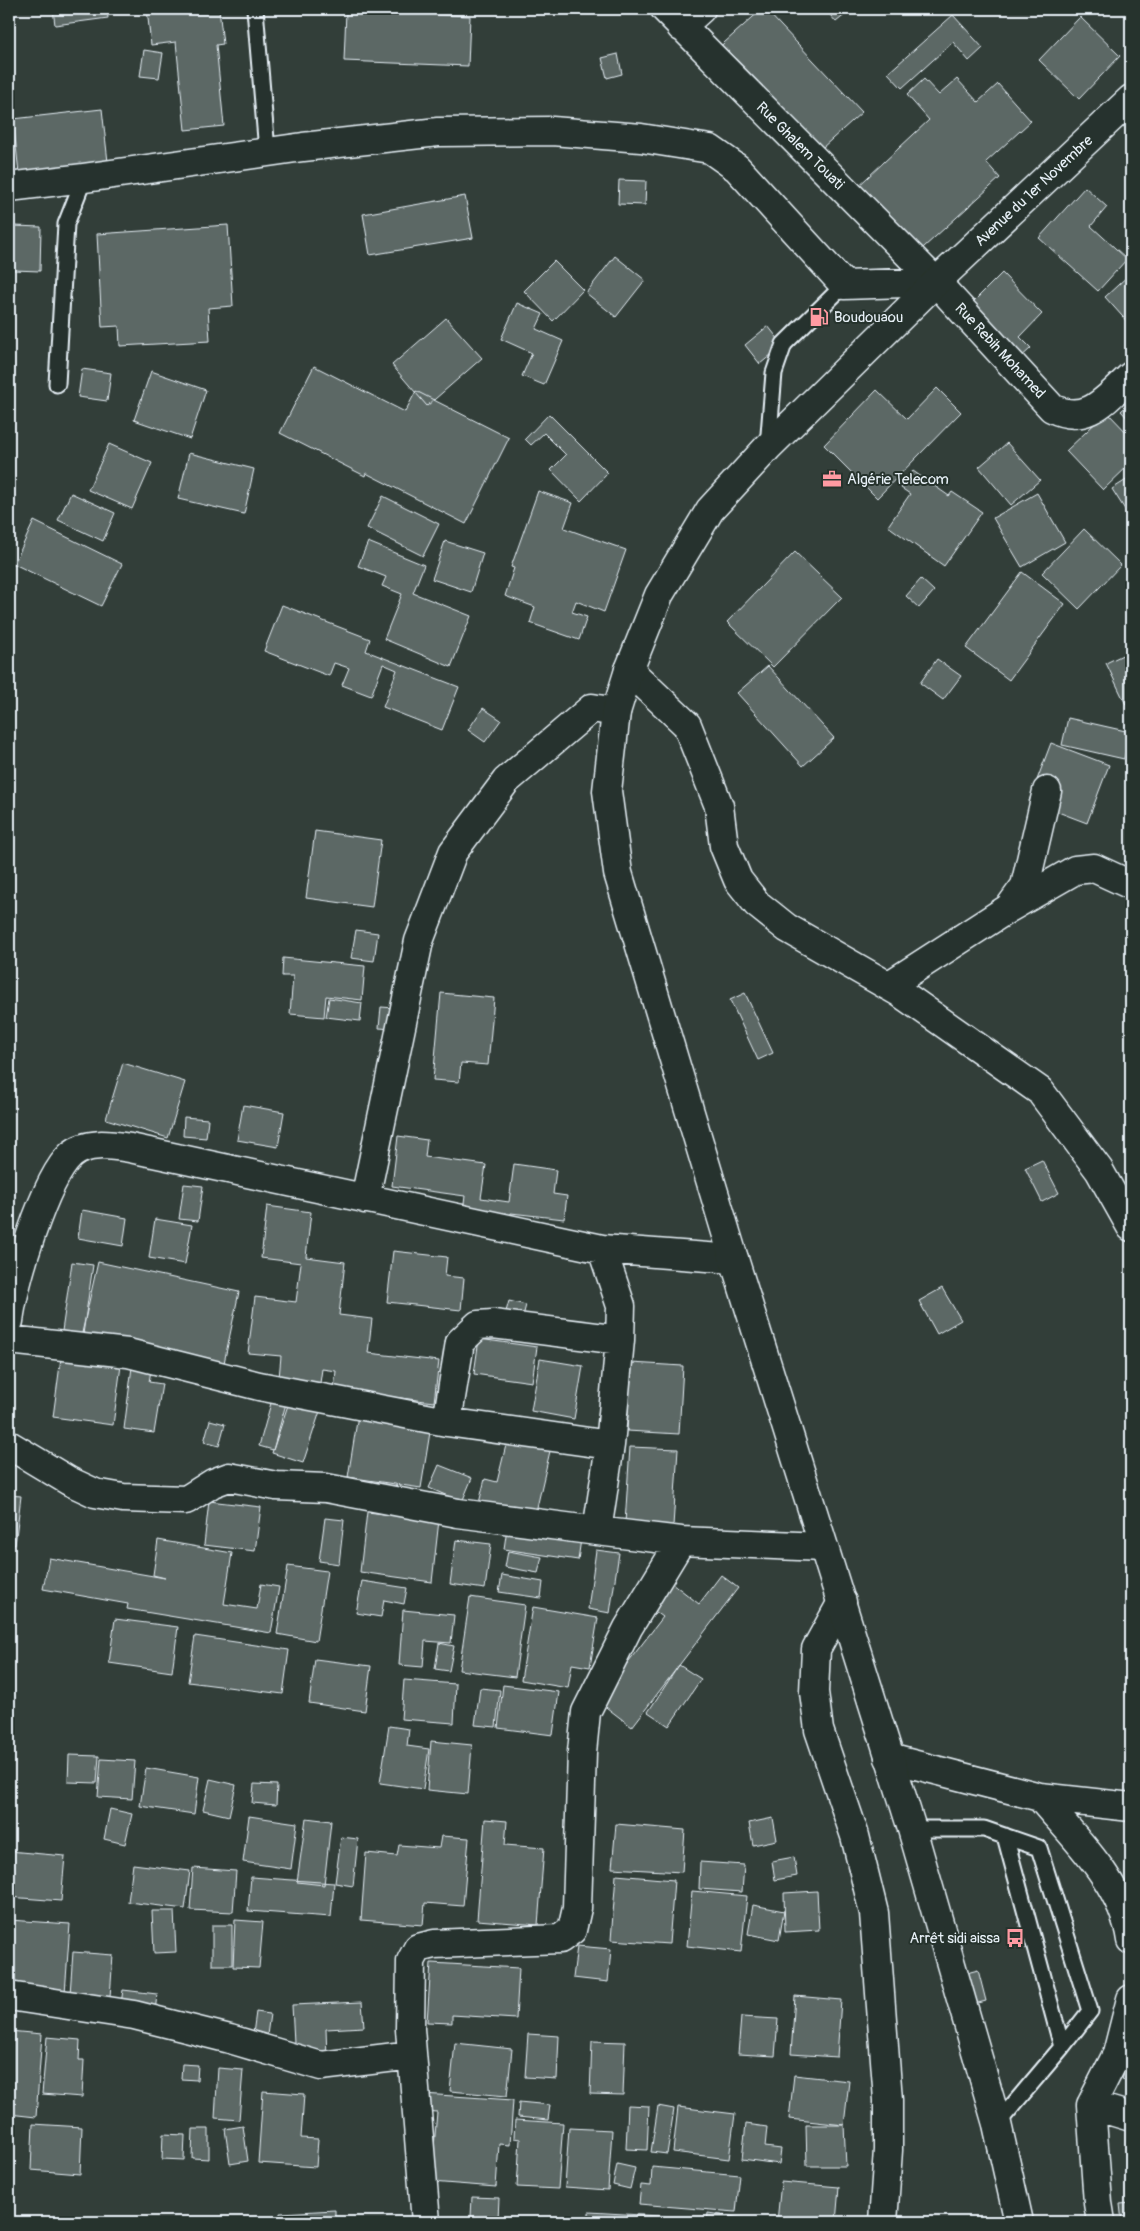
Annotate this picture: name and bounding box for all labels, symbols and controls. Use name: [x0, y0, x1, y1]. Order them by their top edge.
street label: Rue Ghalem Touati: [752, 98, 848, 194]
street label: Avenue du 1er Novembre: [971, 131, 1097, 251]
street label: Rue Rebih Mohamed: [951, 299, 1049, 403]
fuel station icon: Boudouaou: [808, 306, 830, 328]
place label: Boudouaou: [834, 308, 903, 327]
office icon: Algérie Telecom: [821, 468, 843, 490]
place label: Algérie Telecom: [847, 470, 949, 489]
bus stop icon: Arrêt sidi aissa: [1004, 1927, 1026, 1949]
place label: Arrêt sidi aissa: [910, 1929, 1000, 1948]

